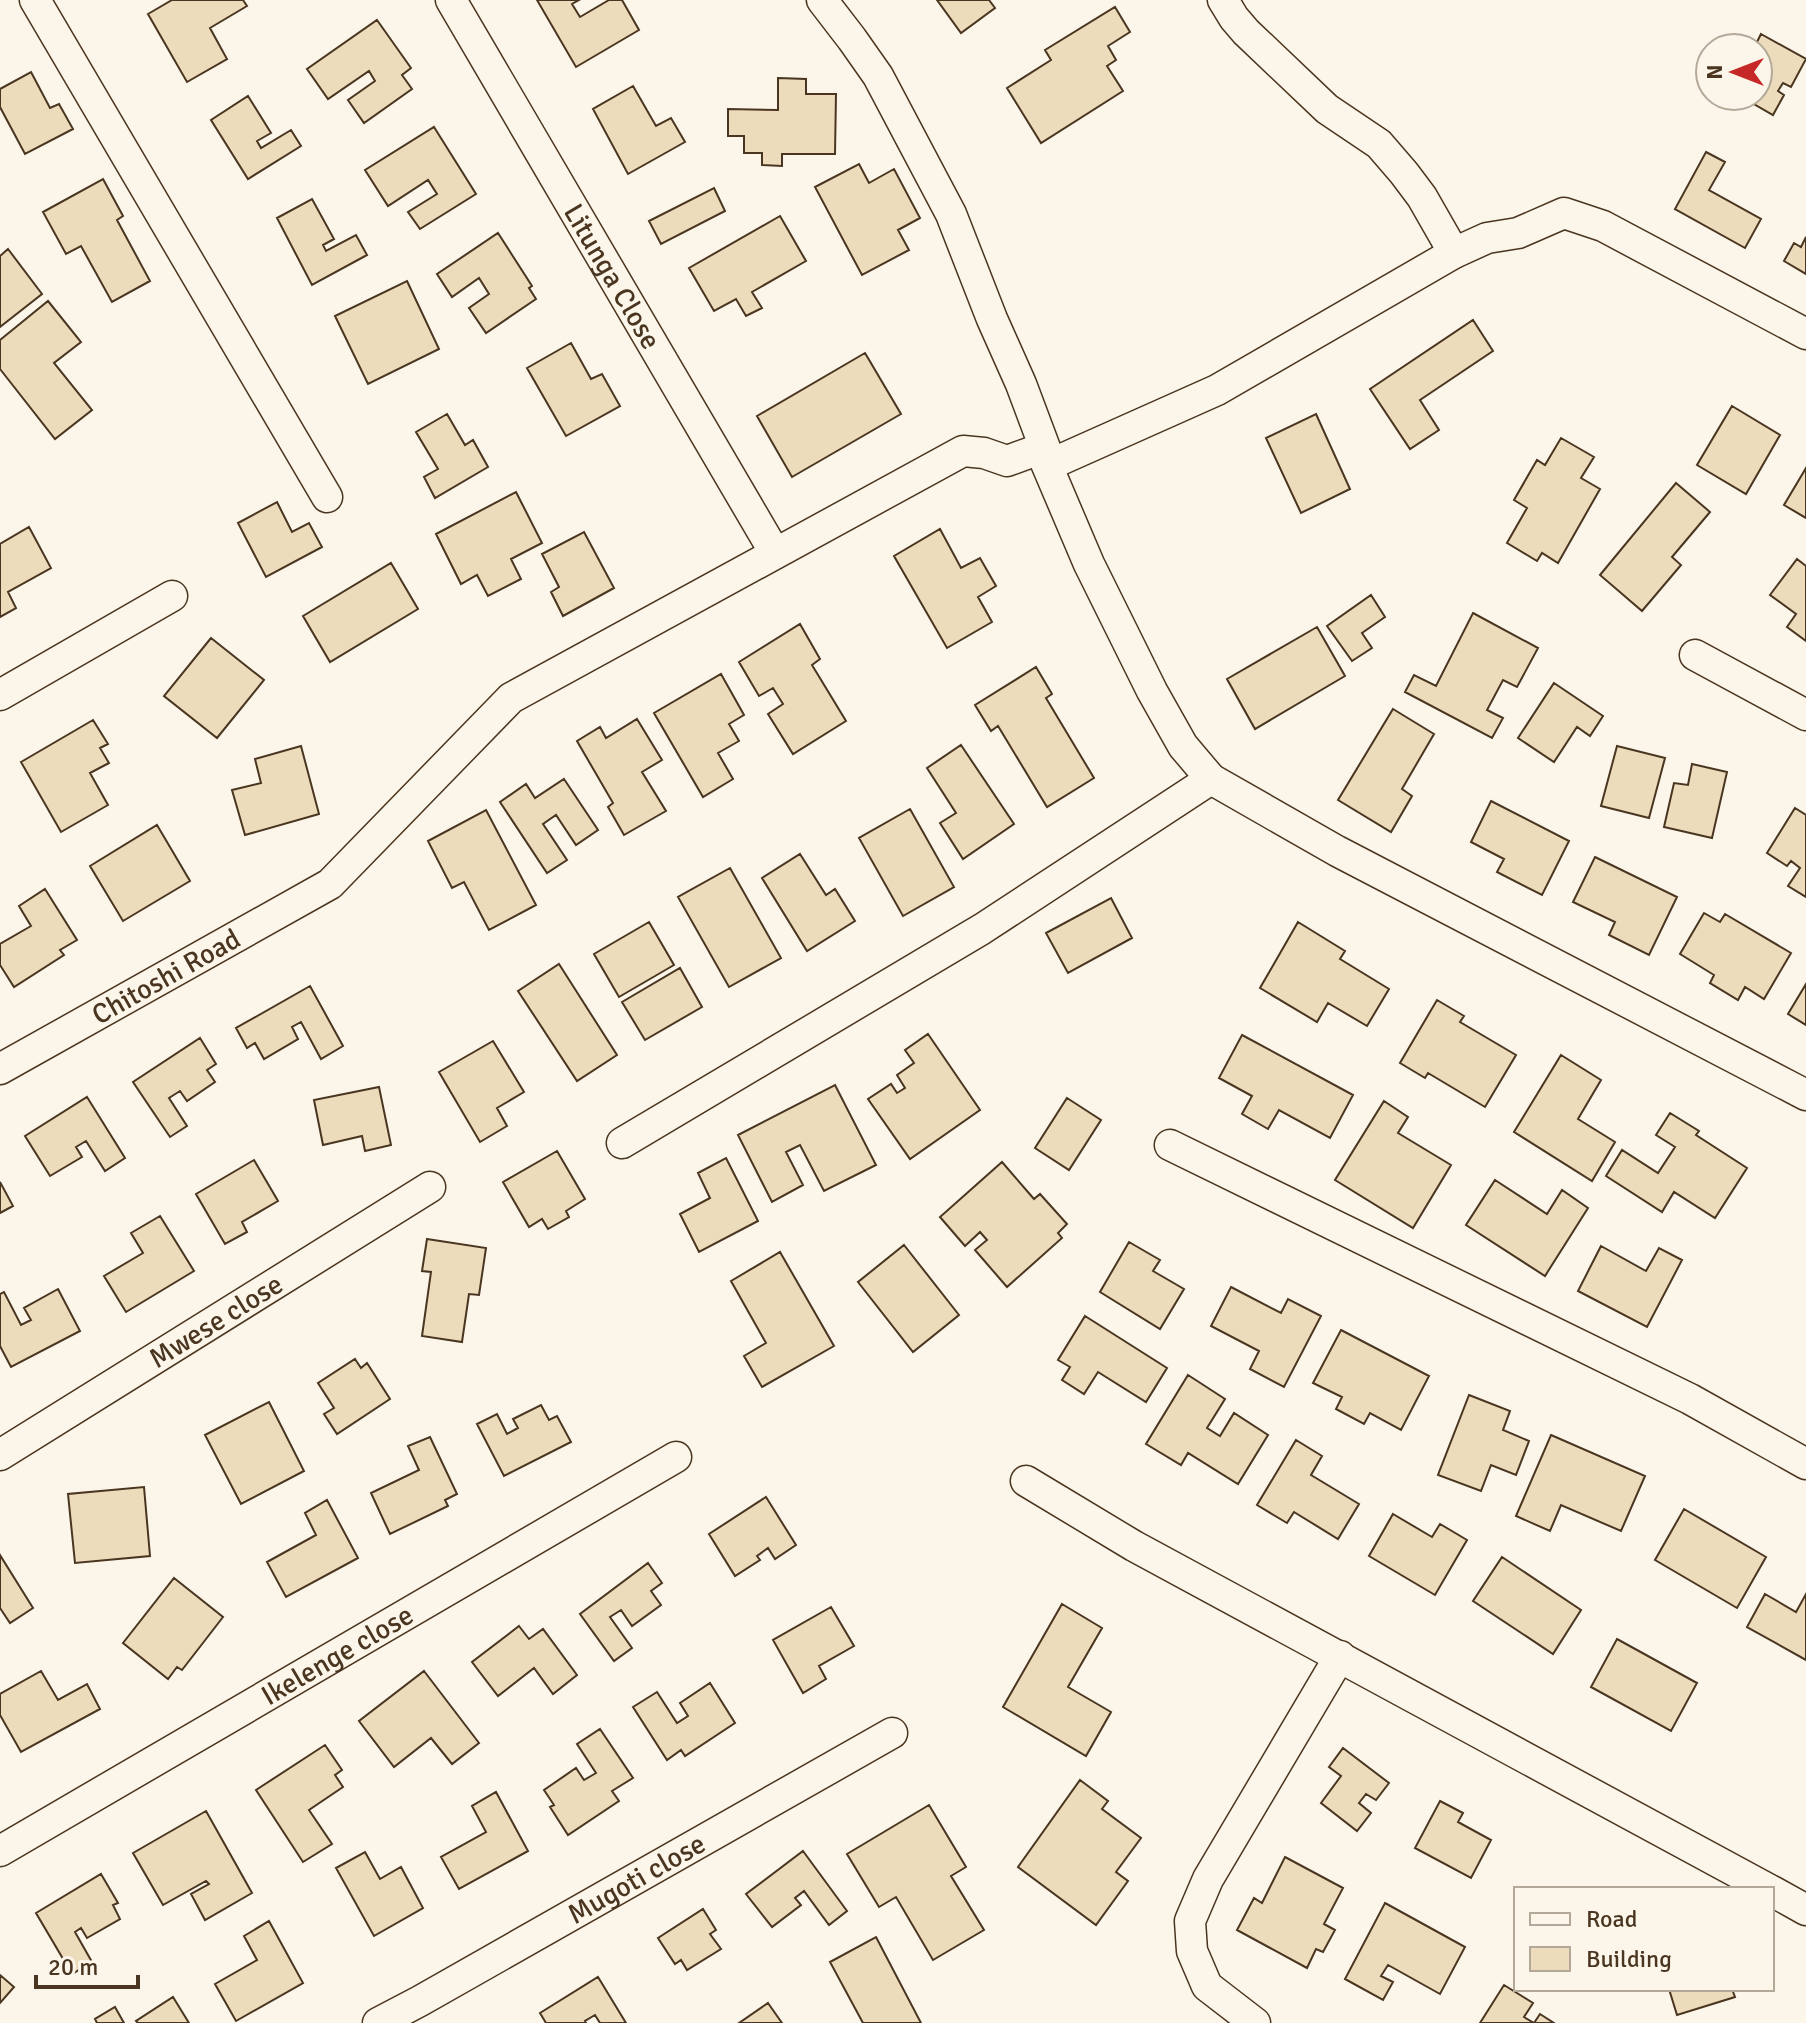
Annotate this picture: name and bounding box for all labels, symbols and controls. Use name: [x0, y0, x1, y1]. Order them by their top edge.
north arrow: [1694, 32, 1774, 112]
text: N: [1701, 64, 1728, 80]
street label: Litunga Close: [556, 198, 668, 355]
street label: Chitoshi Road: [86, 922, 246, 1032]
street label: Mwese close: [143, 1267, 289, 1376]
street label: Ikelenge close: [255, 1598, 419, 1713]
street label: Mugoti close: [562, 1827, 712, 1932]
legend: [1514, 1887, 1774, 1991]
text: Road: [1586, 1904, 1637, 1934]
scale bar: [36, 1939, 138, 1989]
text: Building: [1586, 1944, 1672, 1974]
text: 20 m: [48, 1952, 98, 1982]

